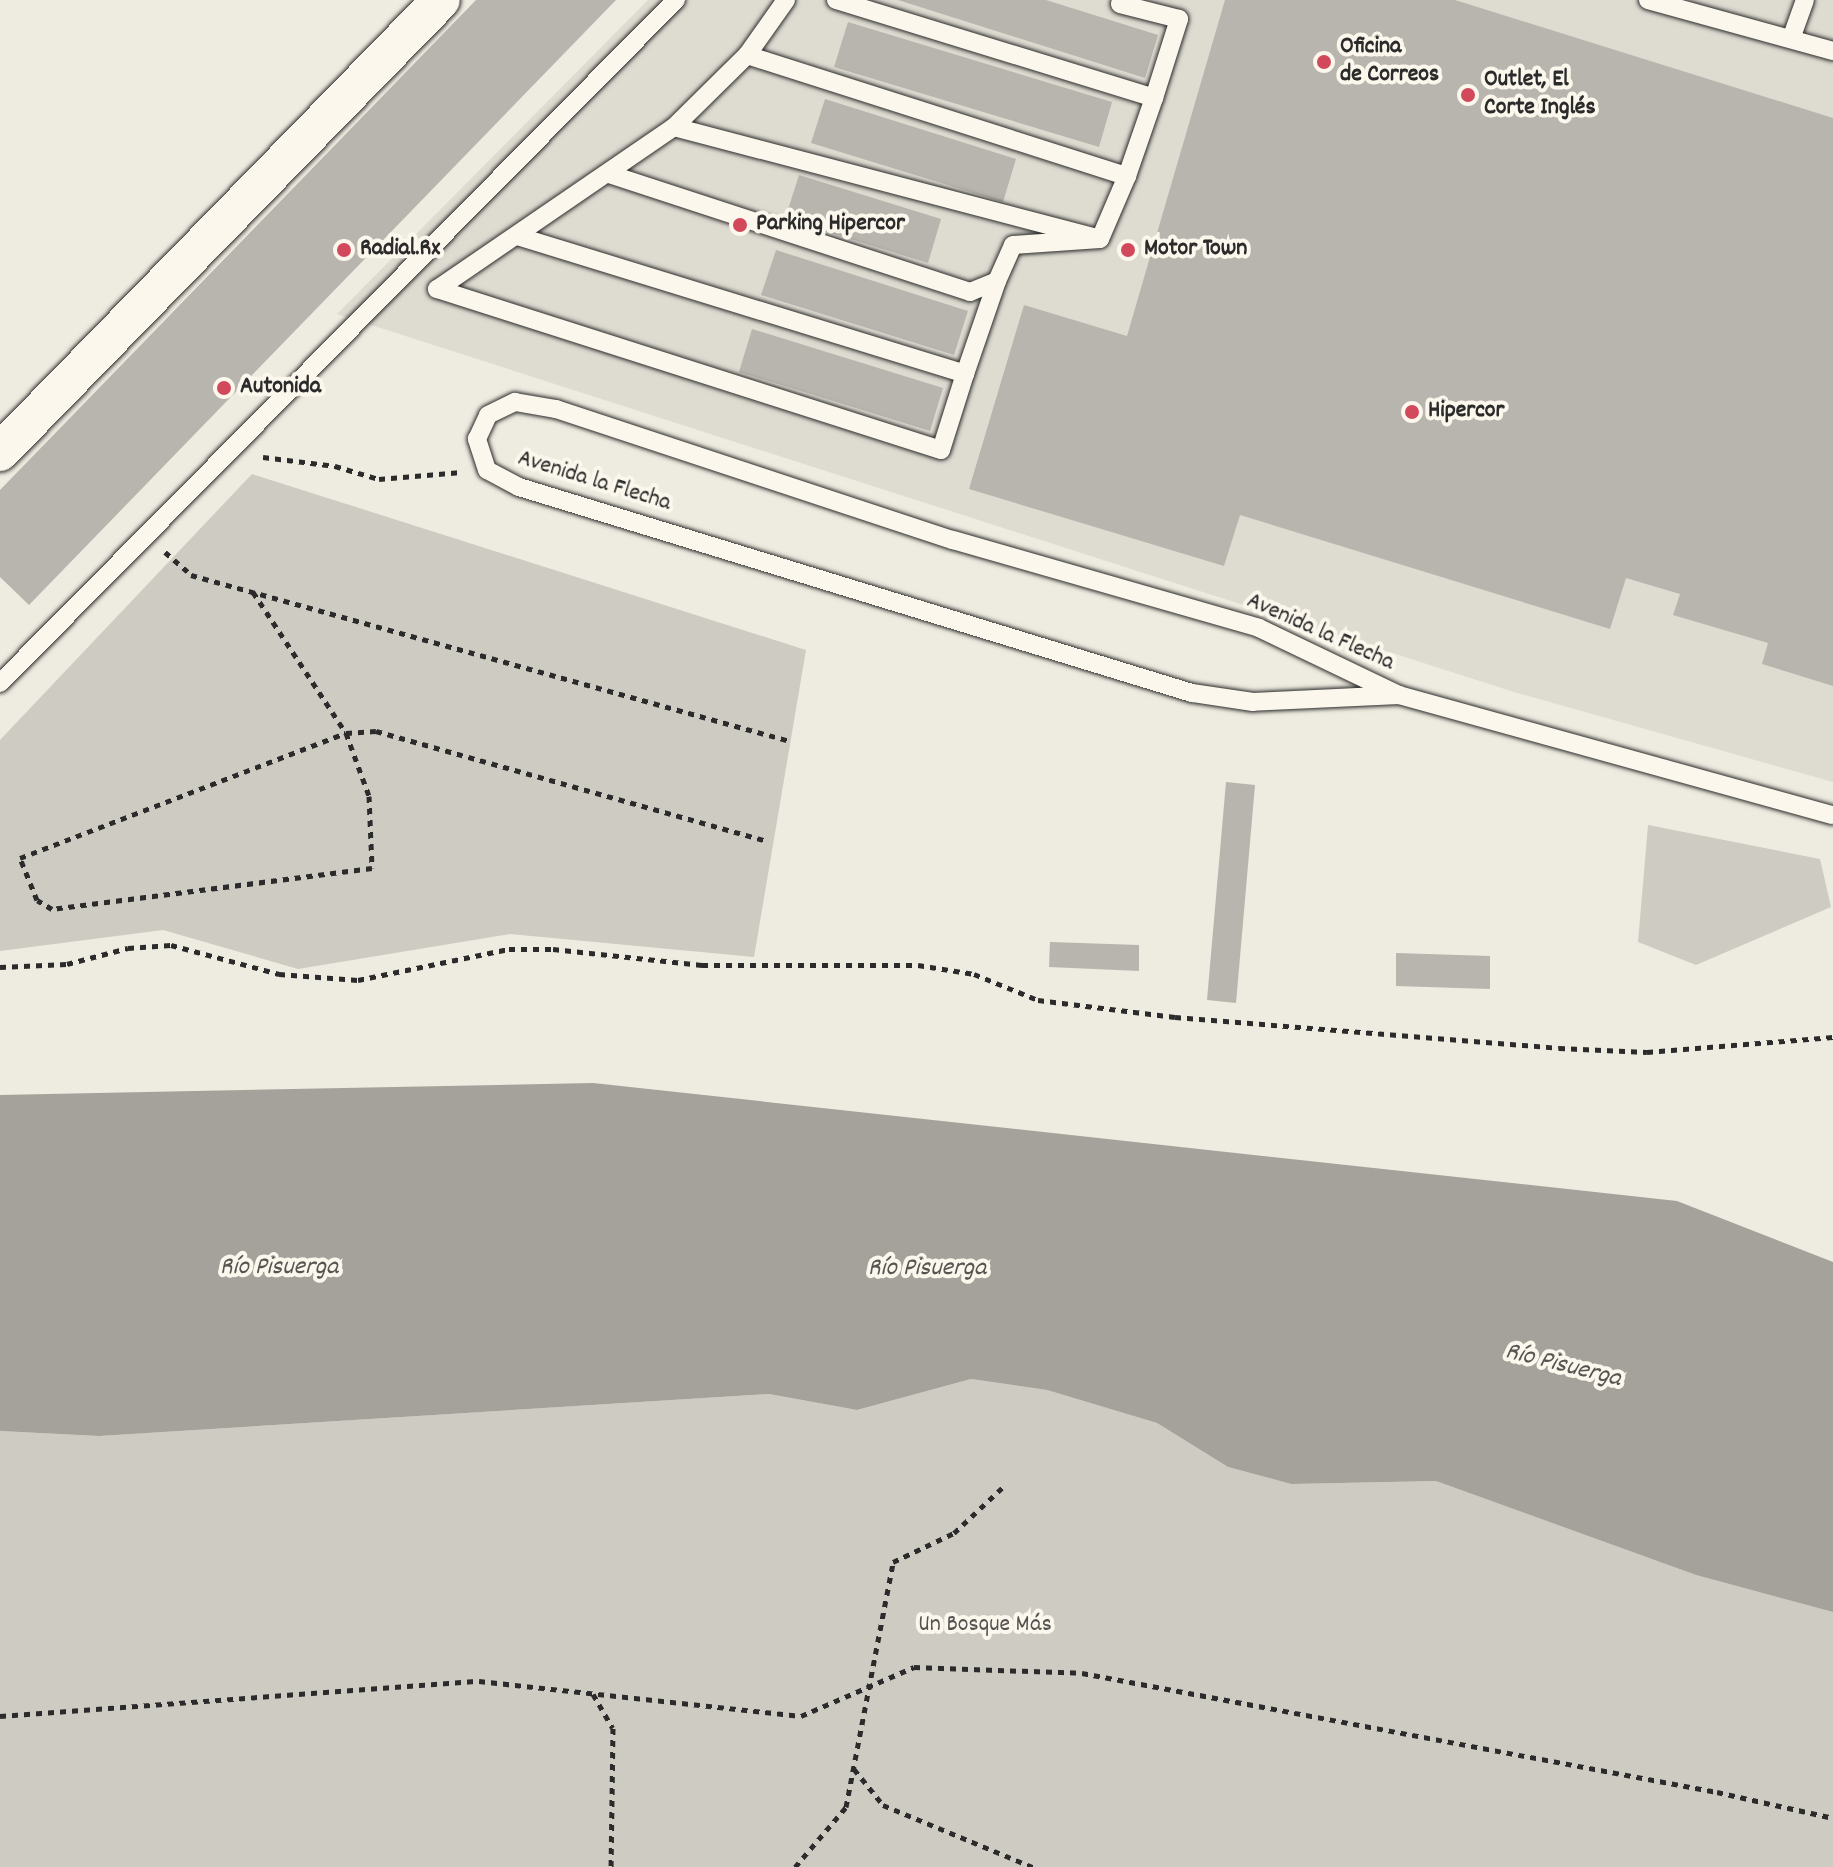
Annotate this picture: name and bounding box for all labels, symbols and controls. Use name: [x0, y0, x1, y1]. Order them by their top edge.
place label: Oficina de Correos: [1340, 34, 1439, 90]
marker: Oficina de Correos: [1315, 53, 1333, 71]
place label: Outlet, El Corte Inglés: [1484, 67, 1596, 123]
marker: Outlet, El Corte Inglés: [1459, 86, 1477, 104]
place label: Parking Hipercor: [756, 211, 905, 239]
marker: Parking Hipercor: [731, 216, 749, 234]
place label: Radial.Rx: [360, 236, 440, 264]
place label: Motor Town: [1144, 236, 1247, 264]
marker: Radial.Rx: [335, 241, 353, 259]
marker: Motor Town: [1119, 241, 1137, 259]
place label: Autonida: [240, 374, 321, 402]
marker: Autonida: [215, 379, 233, 397]
place label: Hipercor: [1428, 398, 1504, 426]
marker: Hipercor: [1403, 403, 1421, 421]
street label: Avenida la Flecha: [514, 445, 674, 519]
street label: Avenida la Flecha: [1242, 588, 1398, 678]
water label: Río Pisuerga: [220, 1252, 338, 1284]
water label: Río Pisuerga: [868, 1253, 986, 1285]
water label: Río Pisuerga: [1502, 1337, 1624, 1395]
park label: Un Bosque Más: [918, 1612, 1052, 1640]

